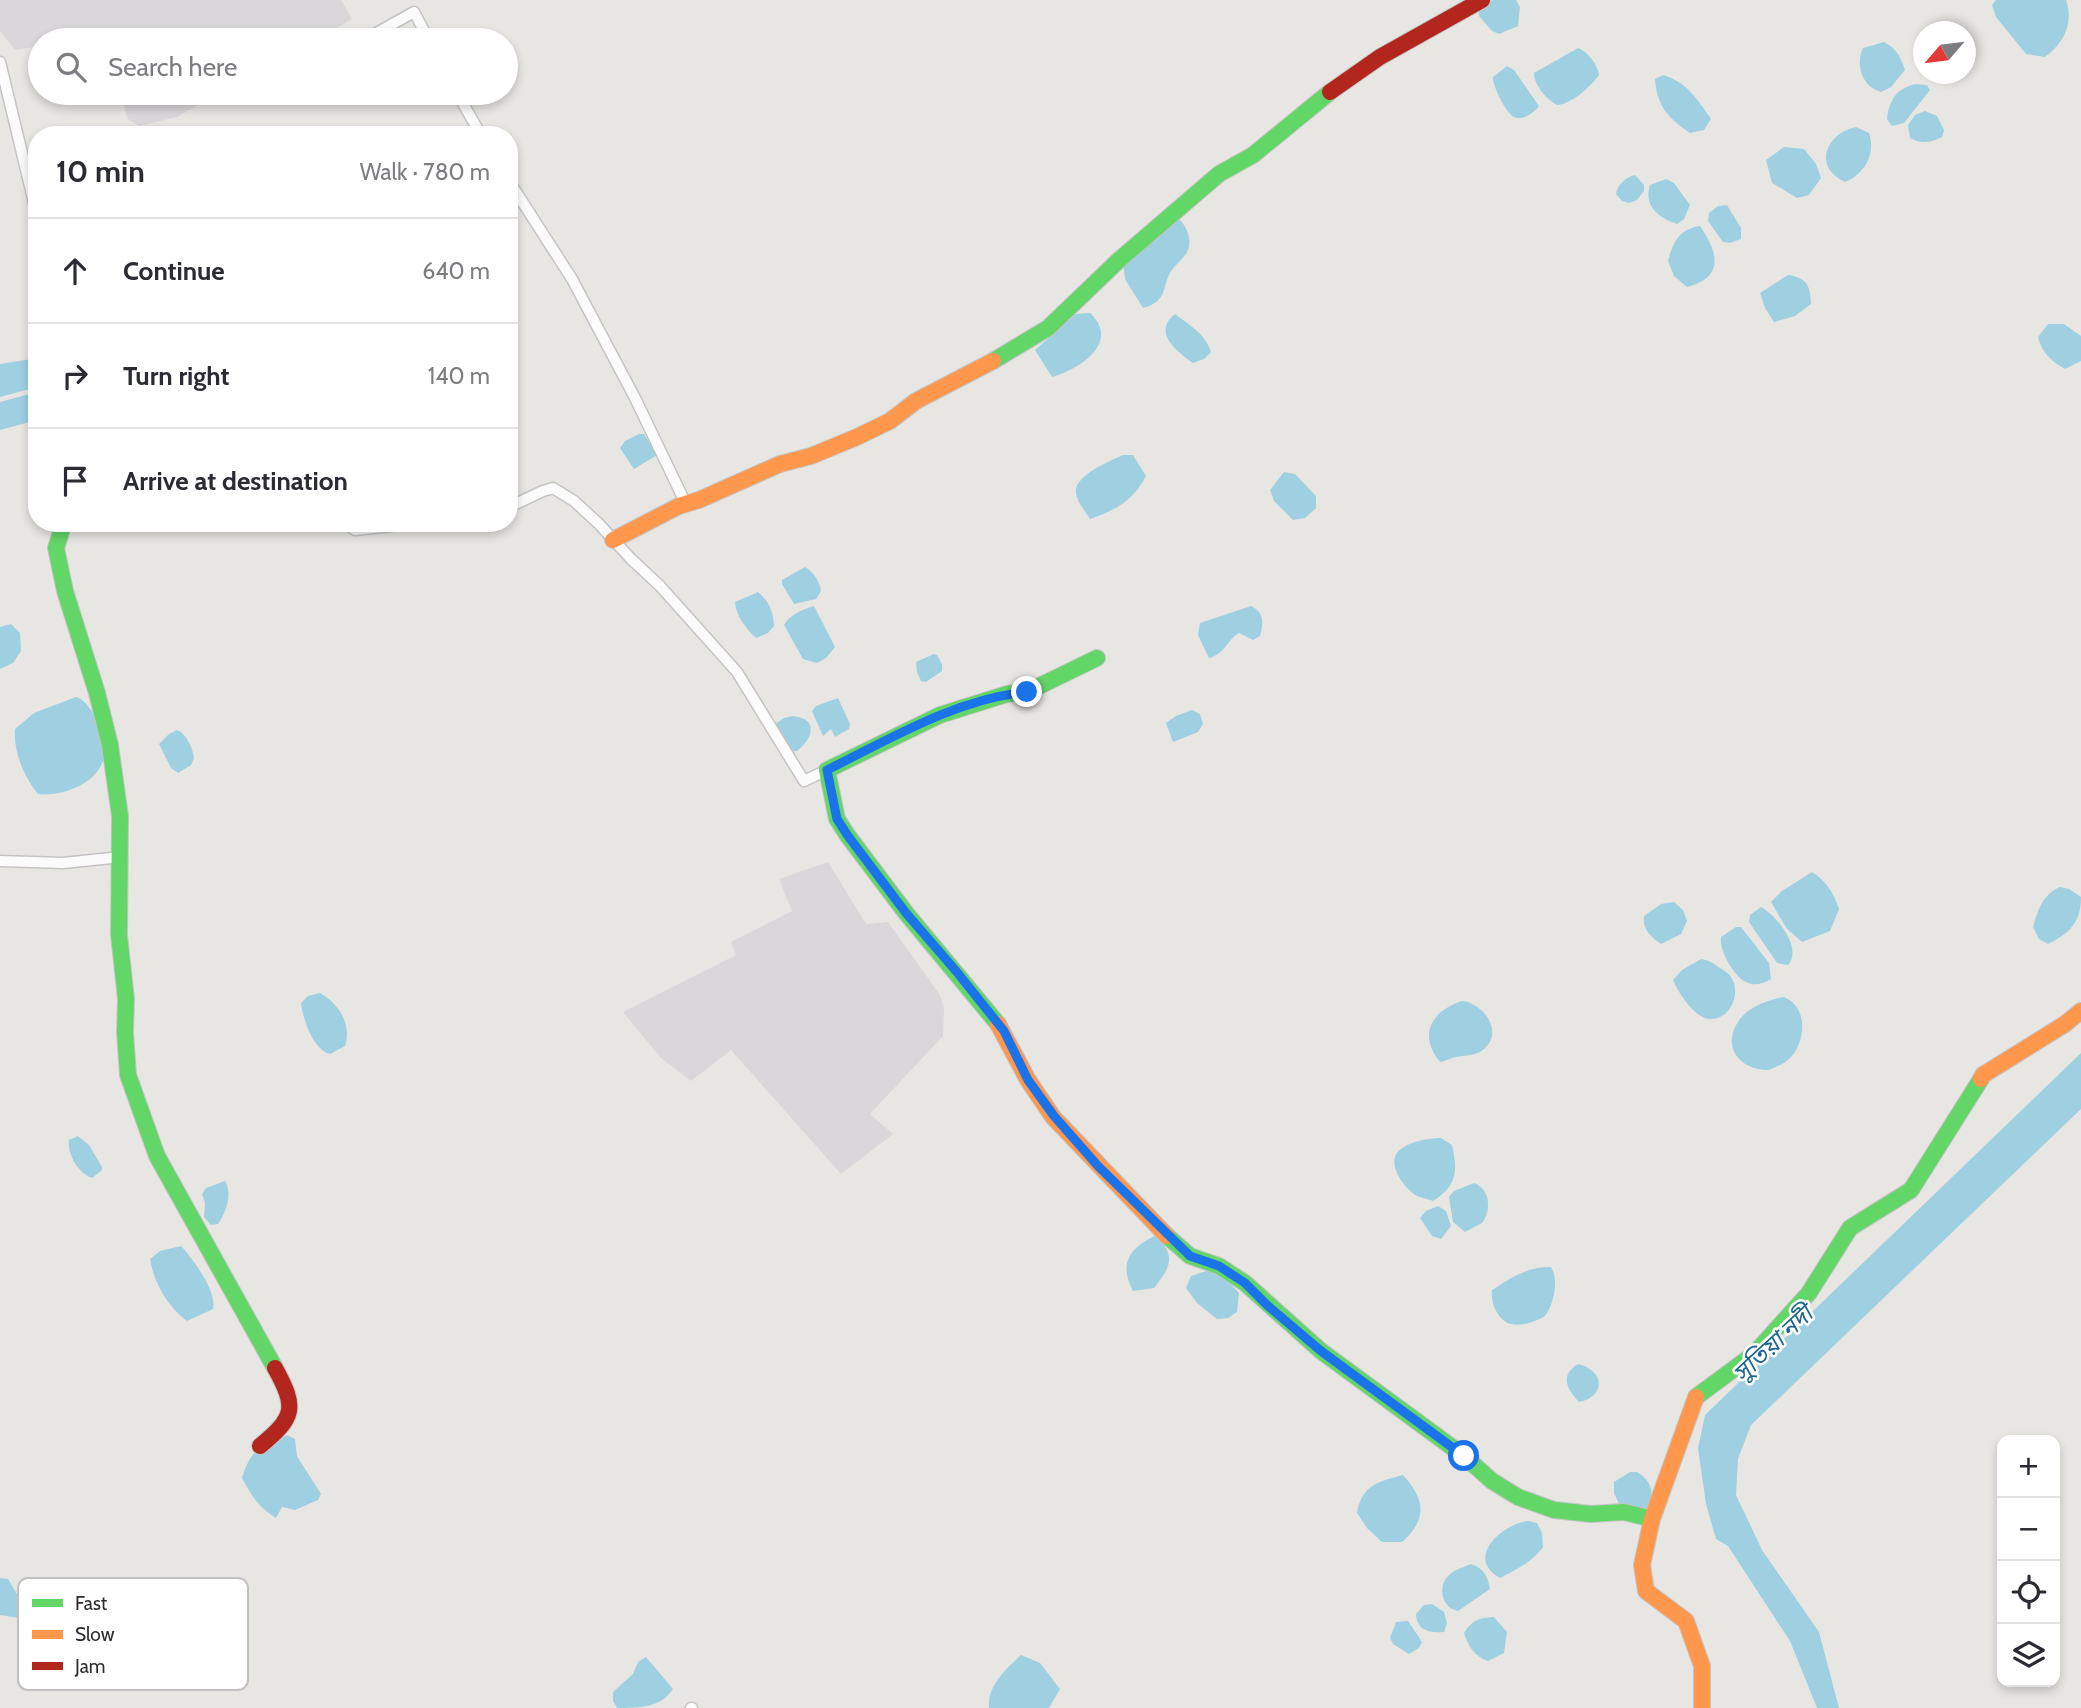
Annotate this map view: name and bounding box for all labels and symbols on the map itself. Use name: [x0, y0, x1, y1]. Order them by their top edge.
north arrow: [1913, 21, 1976, 84]
route end: [1011, 676, 1042, 707]
water label: সুতিয়া নদী: [1727, 1296, 1822, 1388]
route start: [1448, 1440, 1479, 1471]
legend: [18, 1578, 248, 1690]
text: Fast: [75, 1592, 108, 1615]
text: Slow: [75, 1623, 115, 1646]
text: Jam: [74, 1655, 105, 1678]

